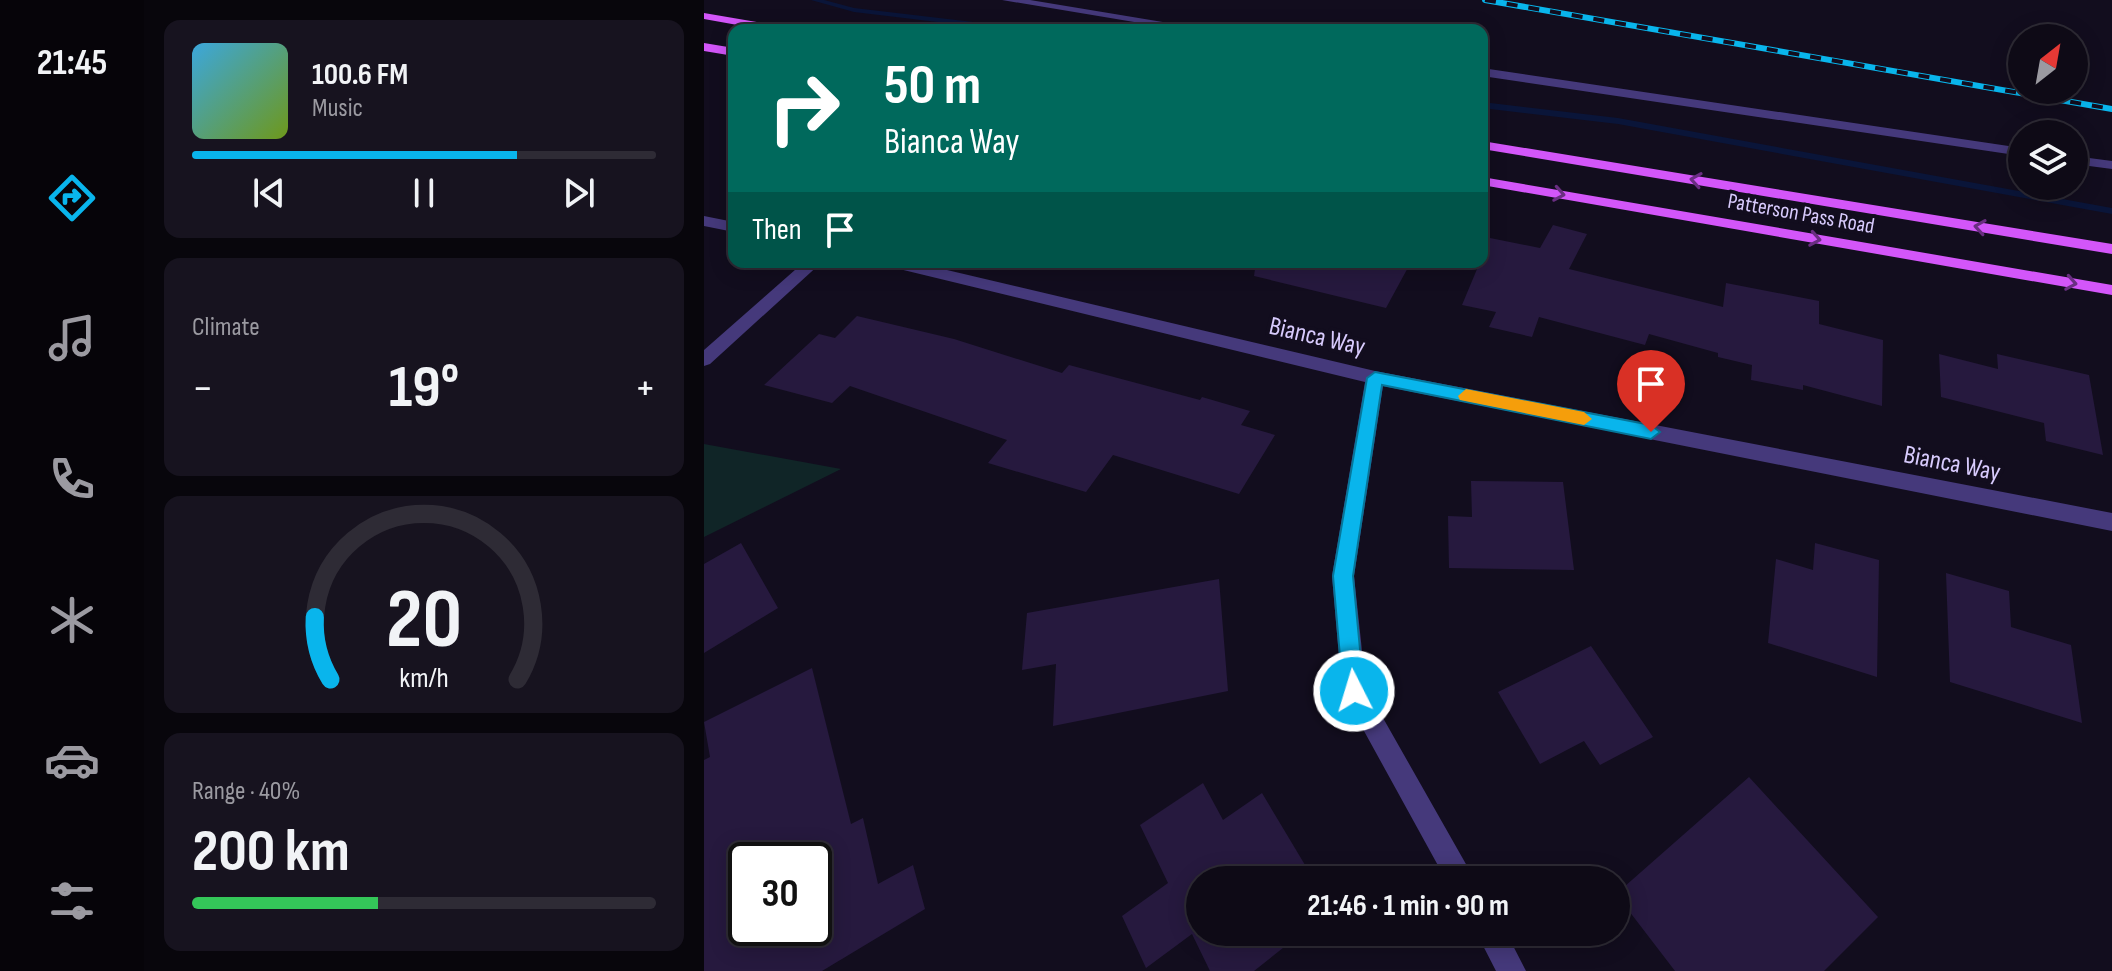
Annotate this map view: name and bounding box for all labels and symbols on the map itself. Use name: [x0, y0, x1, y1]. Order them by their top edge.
north arrow: [2008, 24, 2088, 104]
one-way arrow: [1689, 172, 1702, 189]
one-way arrow: [1552, 185, 1566, 202]
street label: Patterson Pass Road: [1725, 188, 1877, 240]
one-way arrow: [1973, 219, 1987, 236]
one-way arrow: [1808, 229, 1822, 246]
one-way arrow: [2065, 273, 2078, 290]
street label: Bianca Way: [1266, 311, 1368, 363]
pin: [1617, 350, 1685, 432]
street label: Bianca Way: [1901, 439, 2003, 489]
position arrow: [1312, 649, 1396, 733]
speed limit sign: 30: [728, 842, 832, 946]

